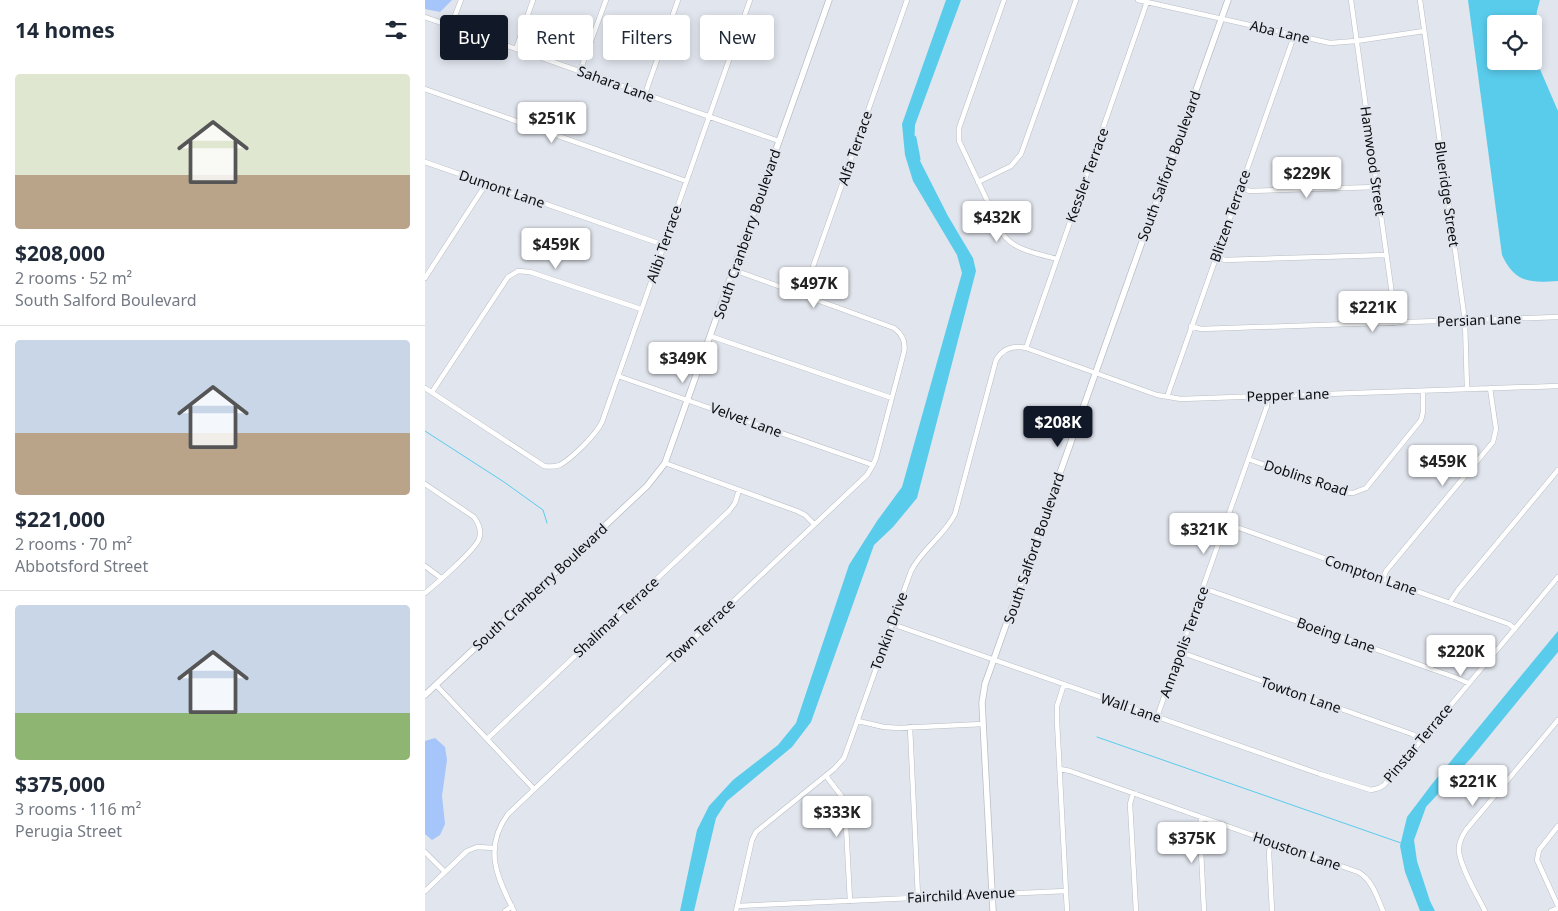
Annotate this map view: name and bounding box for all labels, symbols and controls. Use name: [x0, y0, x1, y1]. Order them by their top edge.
chip: Buy: [440, 15, 508, 60]
chip: Rent: [518, 15, 593, 60]
chip: Filters: [603, 15, 690, 60]
chip: New: [700, 15, 774, 60]
street label: Aba Lane: [1248, 15, 1312, 48]
map controls: [1487, 15, 1542, 70]
button: locate: [1487, 15, 1542, 70]
text: 14 homes: [15, 16, 115, 44]
icon: filters: [382, 16, 410, 44]
street label: Sahara Lane: [575, 61, 657, 106]
street label: South Salford Boulevard: [1132, 88, 1205, 244]
pin: $251K: [517, 102, 587, 144]
street label: Hamwood Street: [1356, 105, 1391, 217]
icon: home: [168, 107, 258, 197]
text: $251K: [528, 107, 576, 129]
street label: Alfa Terrace: [833, 108, 876, 187]
street label: Kessler Terrace: [1061, 125, 1112, 225]
street label: Blueridge Street: [1431, 140, 1464, 248]
street label: South Cranberry Boulevard: [709, 146, 785, 321]
pin: $229K: [1272, 156, 1342, 199]
text: $229K: [1283, 162, 1331, 184]
street label: Dumont Lane: [457, 165, 548, 212]
street label: Blitzen Terrace: [1205, 167, 1254, 265]
pin: $432K: [962, 200, 1032, 243]
street label: Alibi Terrace: [641, 203, 686, 285]
text: $432K: [973, 206, 1021, 228]
pin: $459K: [521, 228, 591, 270]
text: $459K: [532, 233, 580, 255]
text: $208,000: [15, 239, 105, 267]
pin: $497K: [779, 266, 849, 309]
text: 2 rooms · 52 m²: [15, 267, 132, 289]
text: $497K: [790, 272, 838, 294]
text: South Salford Boulevard: [15, 289, 197, 311]
pin: $221K: [1338, 290, 1408, 333]
text: $221K: [1349, 296, 1397, 318]
street label: Persian Lane: [1436, 309, 1522, 330]
pin: $349K: [648, 342, 718, 384]
text: $349K: [659, 347, 707, 369]
icon: home: [168, 372, 258, 462]
street label: Pepper Lane: [1246, 384, 1330, 405]
street label: Velvet Lane: [708, 398, 785, 441]
pin: $208K: [1023, 406, 1093, 448]
text: $208K: [1034, 411, 1082, 433]
pin: $459K: [1408, 444, 1478, 487]
text: $459K: [1419, 450, 1467, 472]
street label: Doblins Road: [1262, 455, 1351, 500]
street label: South Salford Boulevard: [999, 470, 1068, 626]
text: $221,000: [15, 505, 105, 533]
pin: $321K: [1169, 512, 1239, 555]
text: $321K: [1180, 518, 1228, 540]
street label: South Cranberry Boulevard: [468, 519, 611, 654]
text: 2 rooms · 70 m²: [15, 533, 132, 555]
street label: Compton Lane: [1322, 550, 1420, 599]
text: Abbotsford Street: [15, 555, 148, 577]
street label: Shalimar Terrace: [569, 572, 663, 661]
street label: Annapolis Terrace: [1155, 583, 1213, 700]
street label: Tonkin Drive: [866, 589, 912, 673]
street label: Town Terrace: [662, 594, 739, 667]
street label: Boeing Lane: [1294, 612, 1378, 657]
pin: $220K: [1426, 634, 1496, 677]
icon: home: [168, 637, 258, 727]
text: $220K: [1437, 640, 1485, 662]
street label: Towton Lane: [1259, 672, 1344, 717]
street label: Wall Lane: [1098, 688, 1164, 727]
street label: Pinstar Terrace: [1379, 699, 1457, 786]
pin: $221K: [1438, 764, 1508, 807]
text: $375,000: [15, 770, 105, 798]
text: $221K: [1449, 770, 1497, 792]
pin: $333K: [802, 796, 872, 838]
text: 3 rooms · 116 m²: [15, 798, 141, 820]
text: $333K: [813, 801, 861, 823]
text: Perugia Street: [15, 820, 122, 842]
pin: $375K: [1157, 822, 1227, 864]
text: $375K: [1168, 827, 1216, 849]
street label: Houston Lane: [1251, 827, 1344, 874]
street label: Fairchild Avenue: [906, 882, 1016, 907]

